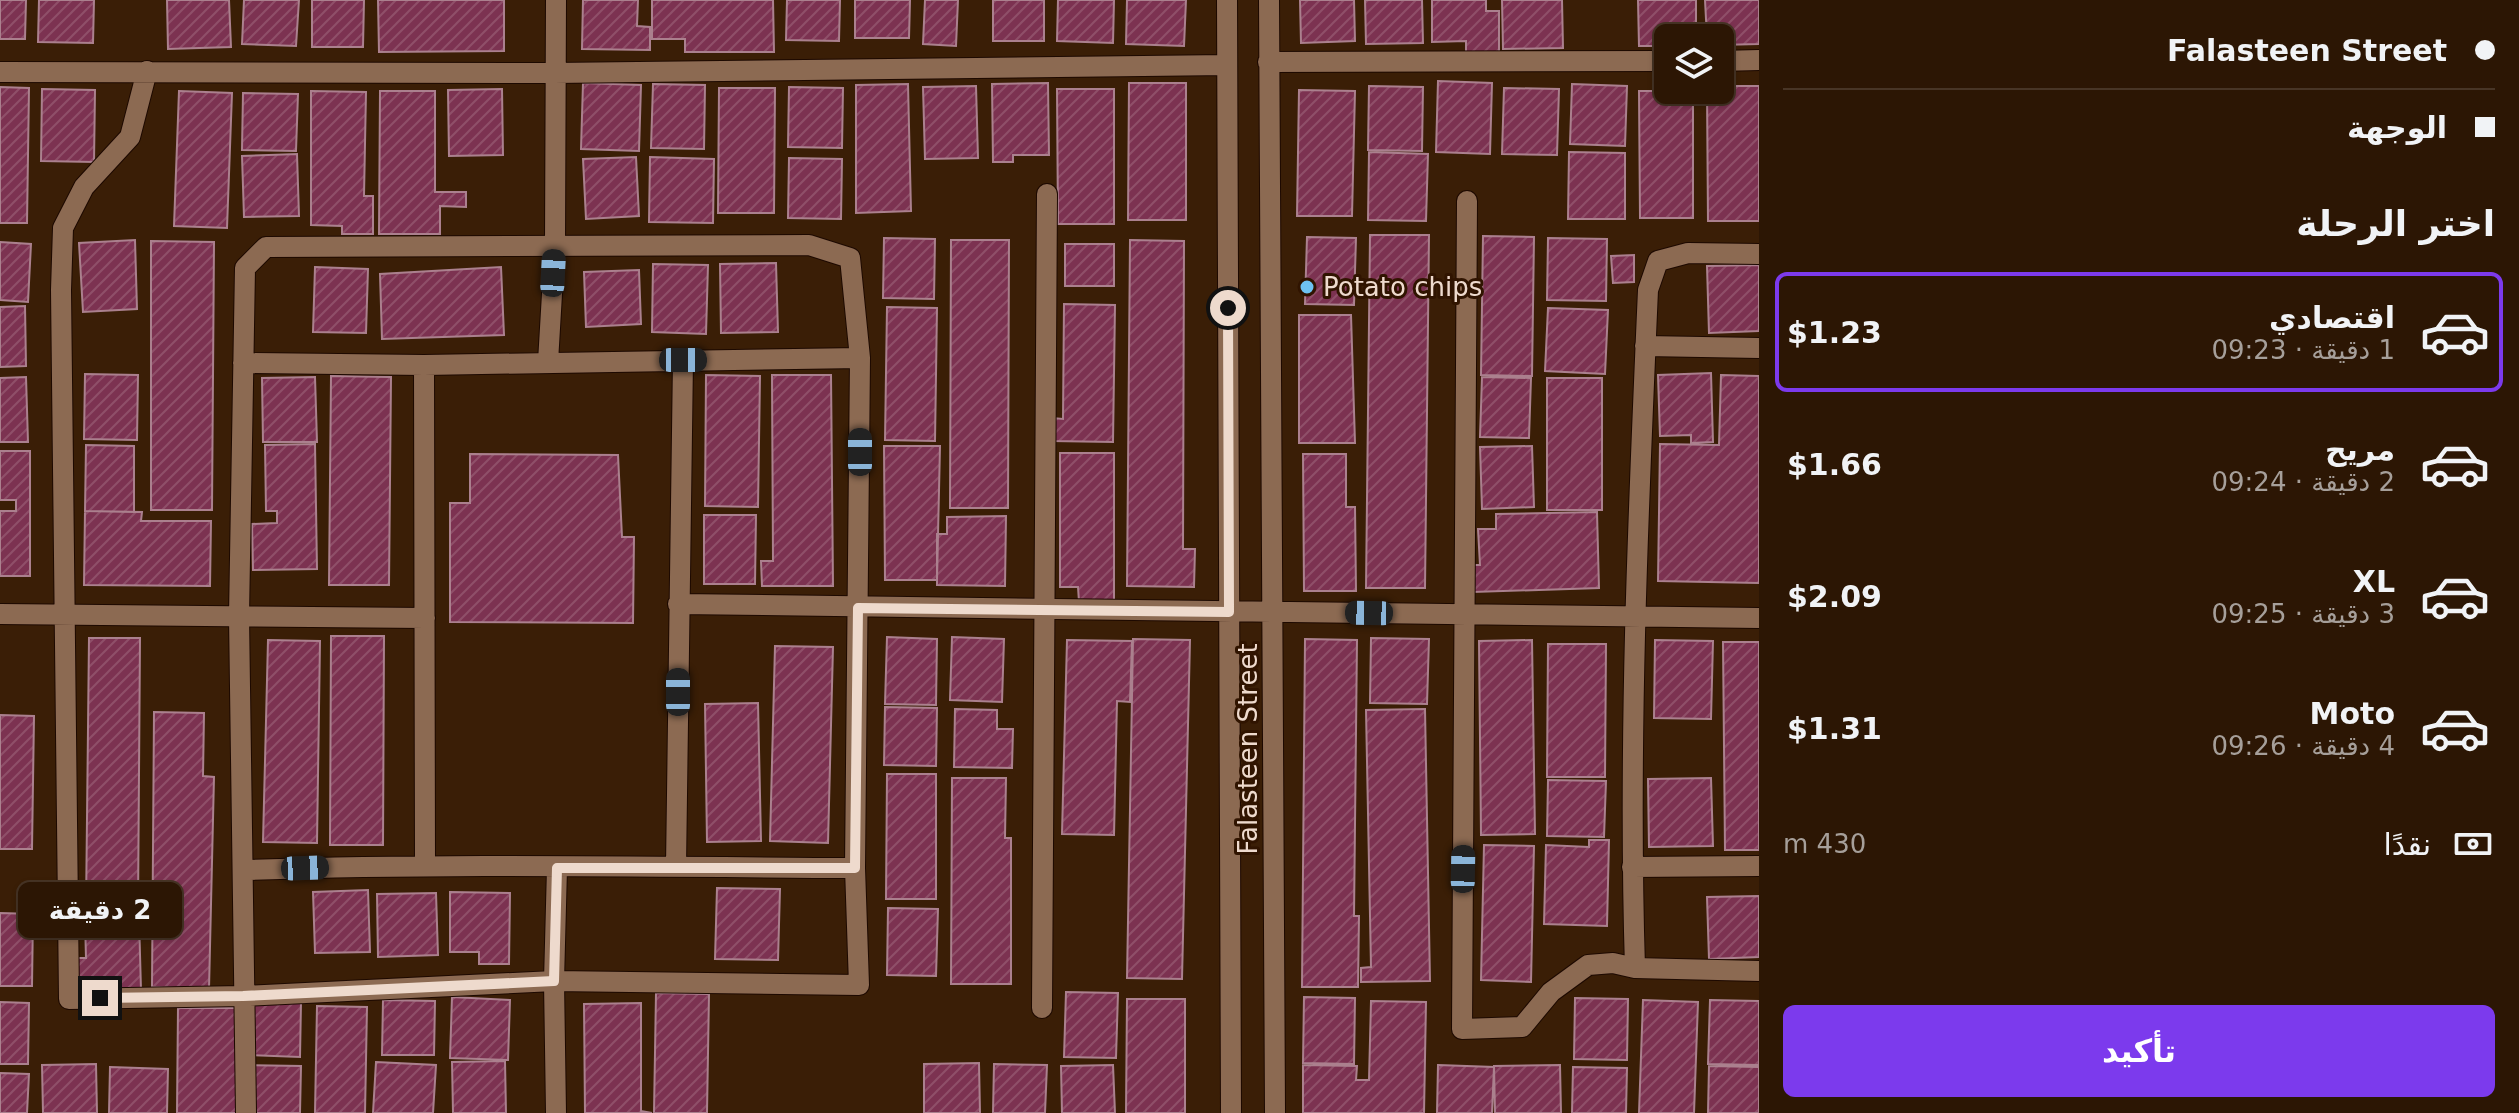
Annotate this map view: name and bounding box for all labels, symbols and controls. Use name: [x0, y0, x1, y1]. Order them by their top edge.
map controls: [1654, 24, 1734, 104]
button: layers: [1654, 24, 1734, 104]
text: Falasteen Street: [2167, 33, 2447, 68]
text: الوجهة: [2347, 110, 2447, 145]
text: اختر الرحلة: [2296, 203, 2495, 244]
car: [540, 248, 566, 298]
place label: Potato chips: [1323, 272, 1482, 302]
marker: Potato chips: [1298, 278, 1316, 296]
route start: [1210, 290, 1246, 326]
icon: car: [2419, 296, 2491, 368]
text: اقتصادي: [2269, 300, 2395, 335]
text: $1.23: [1787, 315, 1882, 350]
text: 1 دقيقة · 09:23: [2212, 335, 2395, 365]
car: [659, 348, 707, 372]
car: [848, 428, 872, 476]
icon: car: [2419, 428, 2491, 500]
text: مريح: [2325, 432, 2395, 467]
text: $1.66: [1787, 447, 1882, 482]
text: 2 دقيقة · 09:24: [2212, 467, 2395, 497]
icon: car: [2419, 560, 2491, 632]
text: XL: [2353, 564, 2395, 599]
text: $2.09: [1787, 579, 1882, 614]
text: 3 دقيقة · 09:25: [2212, 599, 2395, 629]
car: [1345, 601, 1393, 625]
street label: Falasteen Street: [1233, 643, 1263, 855]
car: [666, 668, 690, 716]
icon: car: [2419, 692, 2491, 764]
text: Moto: [2310, 696, 2395, 731]
text: $1.31: [1787, 711, 1882, 746]
text: 4 دقيقة · 09:26: [2212, 731, 2395, 761]
icon: cash: [2451, 822, 2495, 866]
text: نقدًا: [2383, 827, 2431, 862]
text: 430 m: [1783, 829, 1866, 859]
car: [1451, 845, 1475, 893]
car: [281, 855, 329, 881]
callout: 2 دقيقة: [18, 882, 182, 938]
text: 2 دقيقة: [49, 895, 151, 925]
route end: [82, 980, 118, 1016]
button: تأكيد: [1783, 1005, 2495, 1097]

